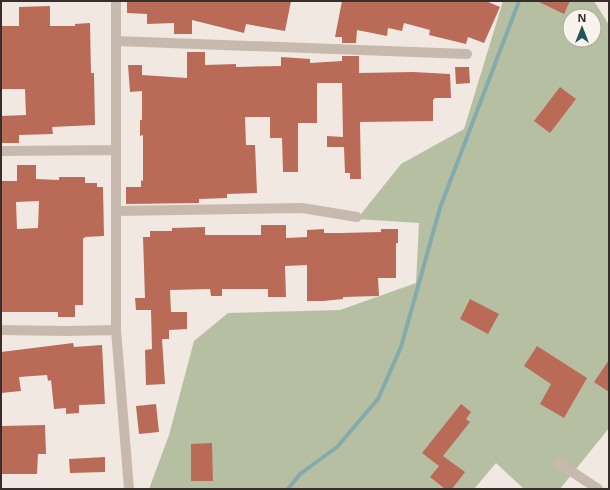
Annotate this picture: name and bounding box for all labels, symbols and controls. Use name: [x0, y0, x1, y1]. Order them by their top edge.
north arrow: [562, 8, 602, 48]
text: N: [578, 10, 586, 25]

